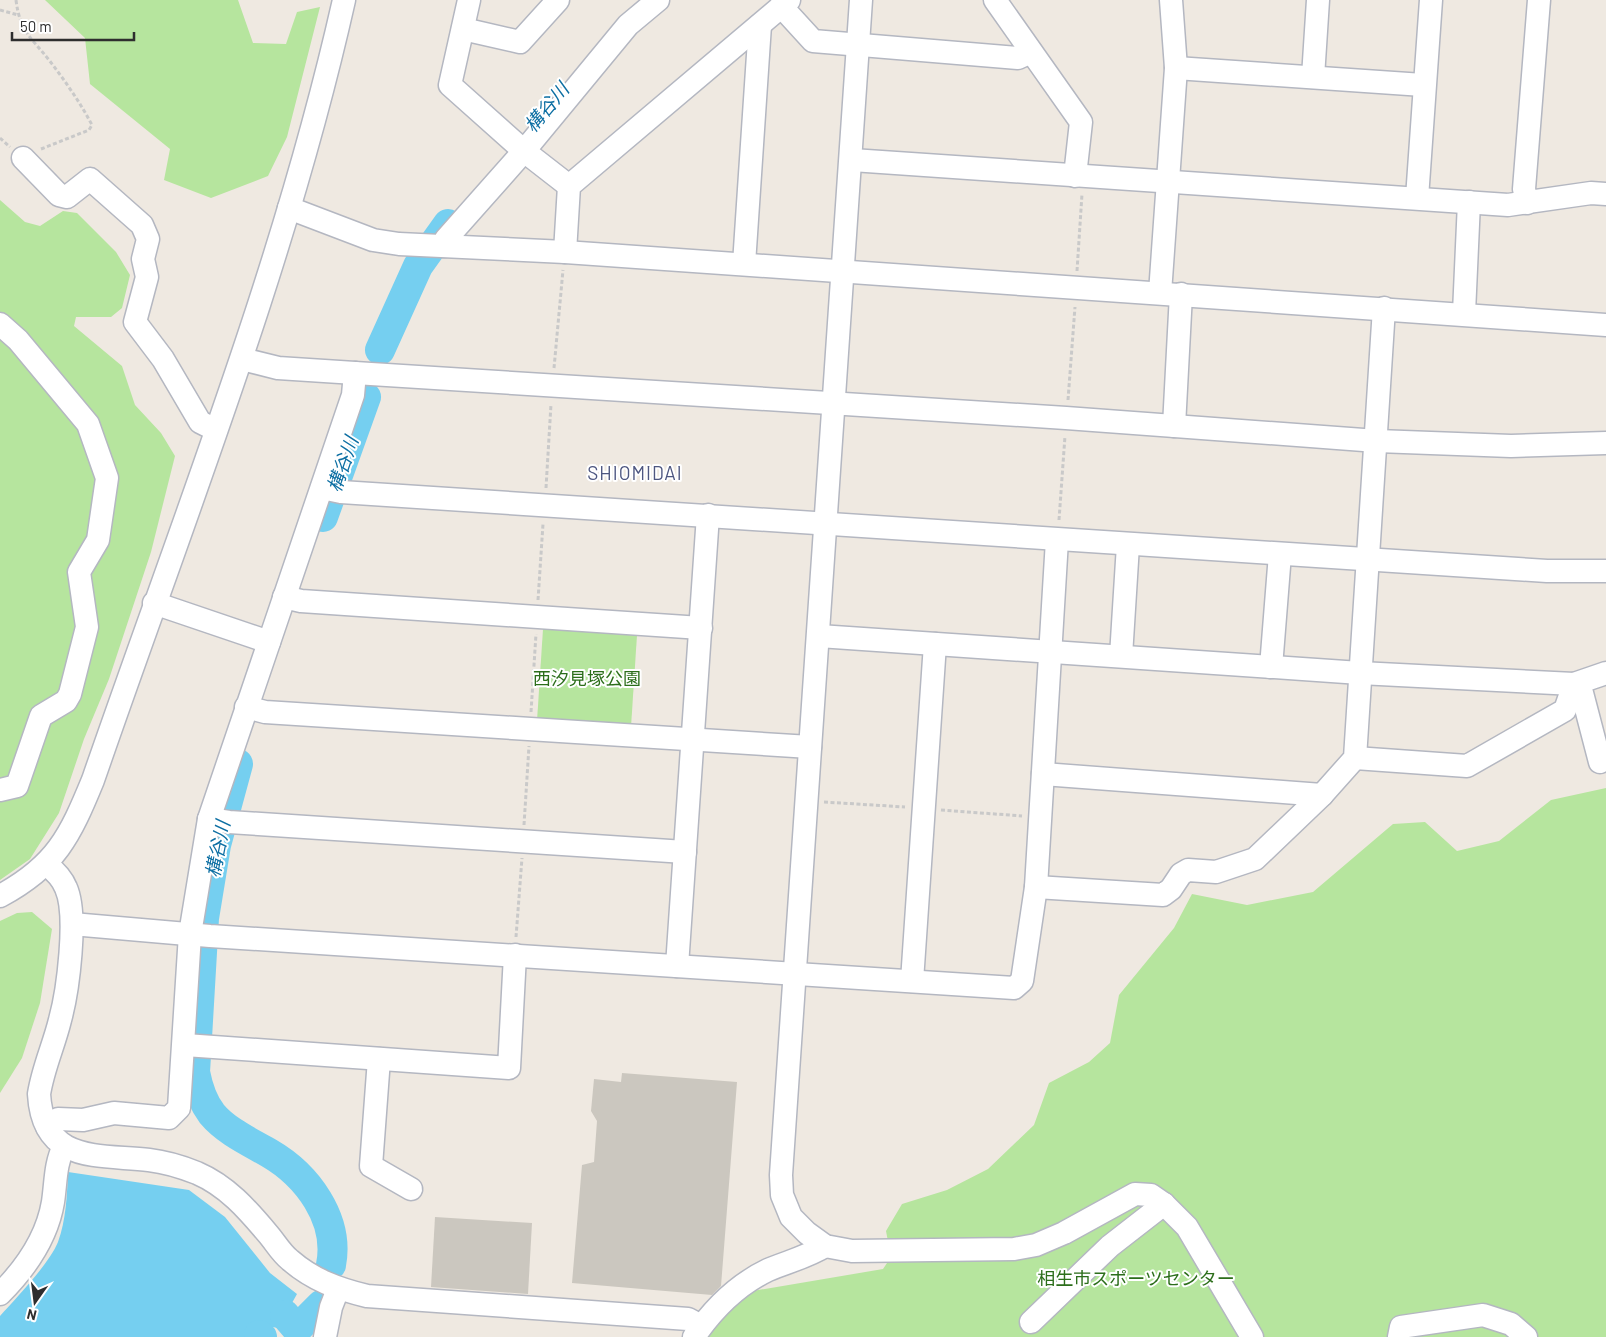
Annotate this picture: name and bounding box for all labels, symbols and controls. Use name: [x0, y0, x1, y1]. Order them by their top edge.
scale bar: [12, 10, 135, 42]
text: 50 m: [20, 17, 52, 35]
water label: 構谷川: [519, 76, 574, 136]
water label: 構谷川: [322, 431, 363, 495]
district label: SHIOMIDAI: [587, 461, 683, 484]
park label: 西汐見塚公園: [533, 667, 641, 689]
water label: 構谷川: [200, 817, 234, 879]
park label: 相生市スポーツセンター: [1037, 1267, 1235, 1289]
north arrow: [10, 1277, 60, 1327]
text: N: [25, 1306, 38, 1324]

